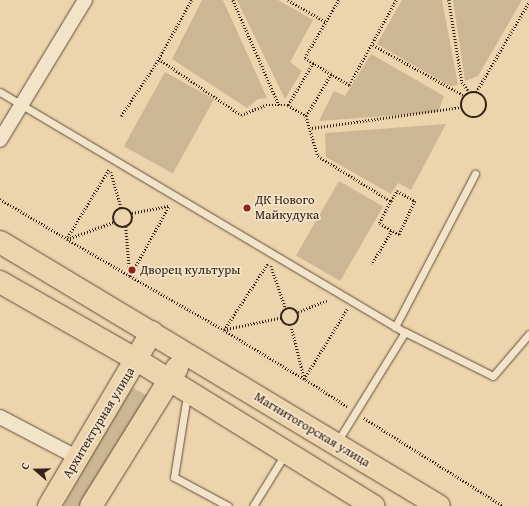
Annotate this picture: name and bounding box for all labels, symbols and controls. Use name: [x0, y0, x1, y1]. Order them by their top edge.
place label: ДК Нового Майкудука: [255, 193, 319, 224]
marker: ДК Нового Майкудука: [242, 203, 252, 213]
place label: Дворец культуры: [140, 262, 240, 278]
marker: Дворец культуры: [127, 265, 137, 275]
street label: Архитектурная улица: [60, 365, 138, 481]
street label: Магнитогорская улица: [251, 389, 373, 471]
north arrow: [16, 450, 56, 490]
text: С: [16, 460, 33, 472]

